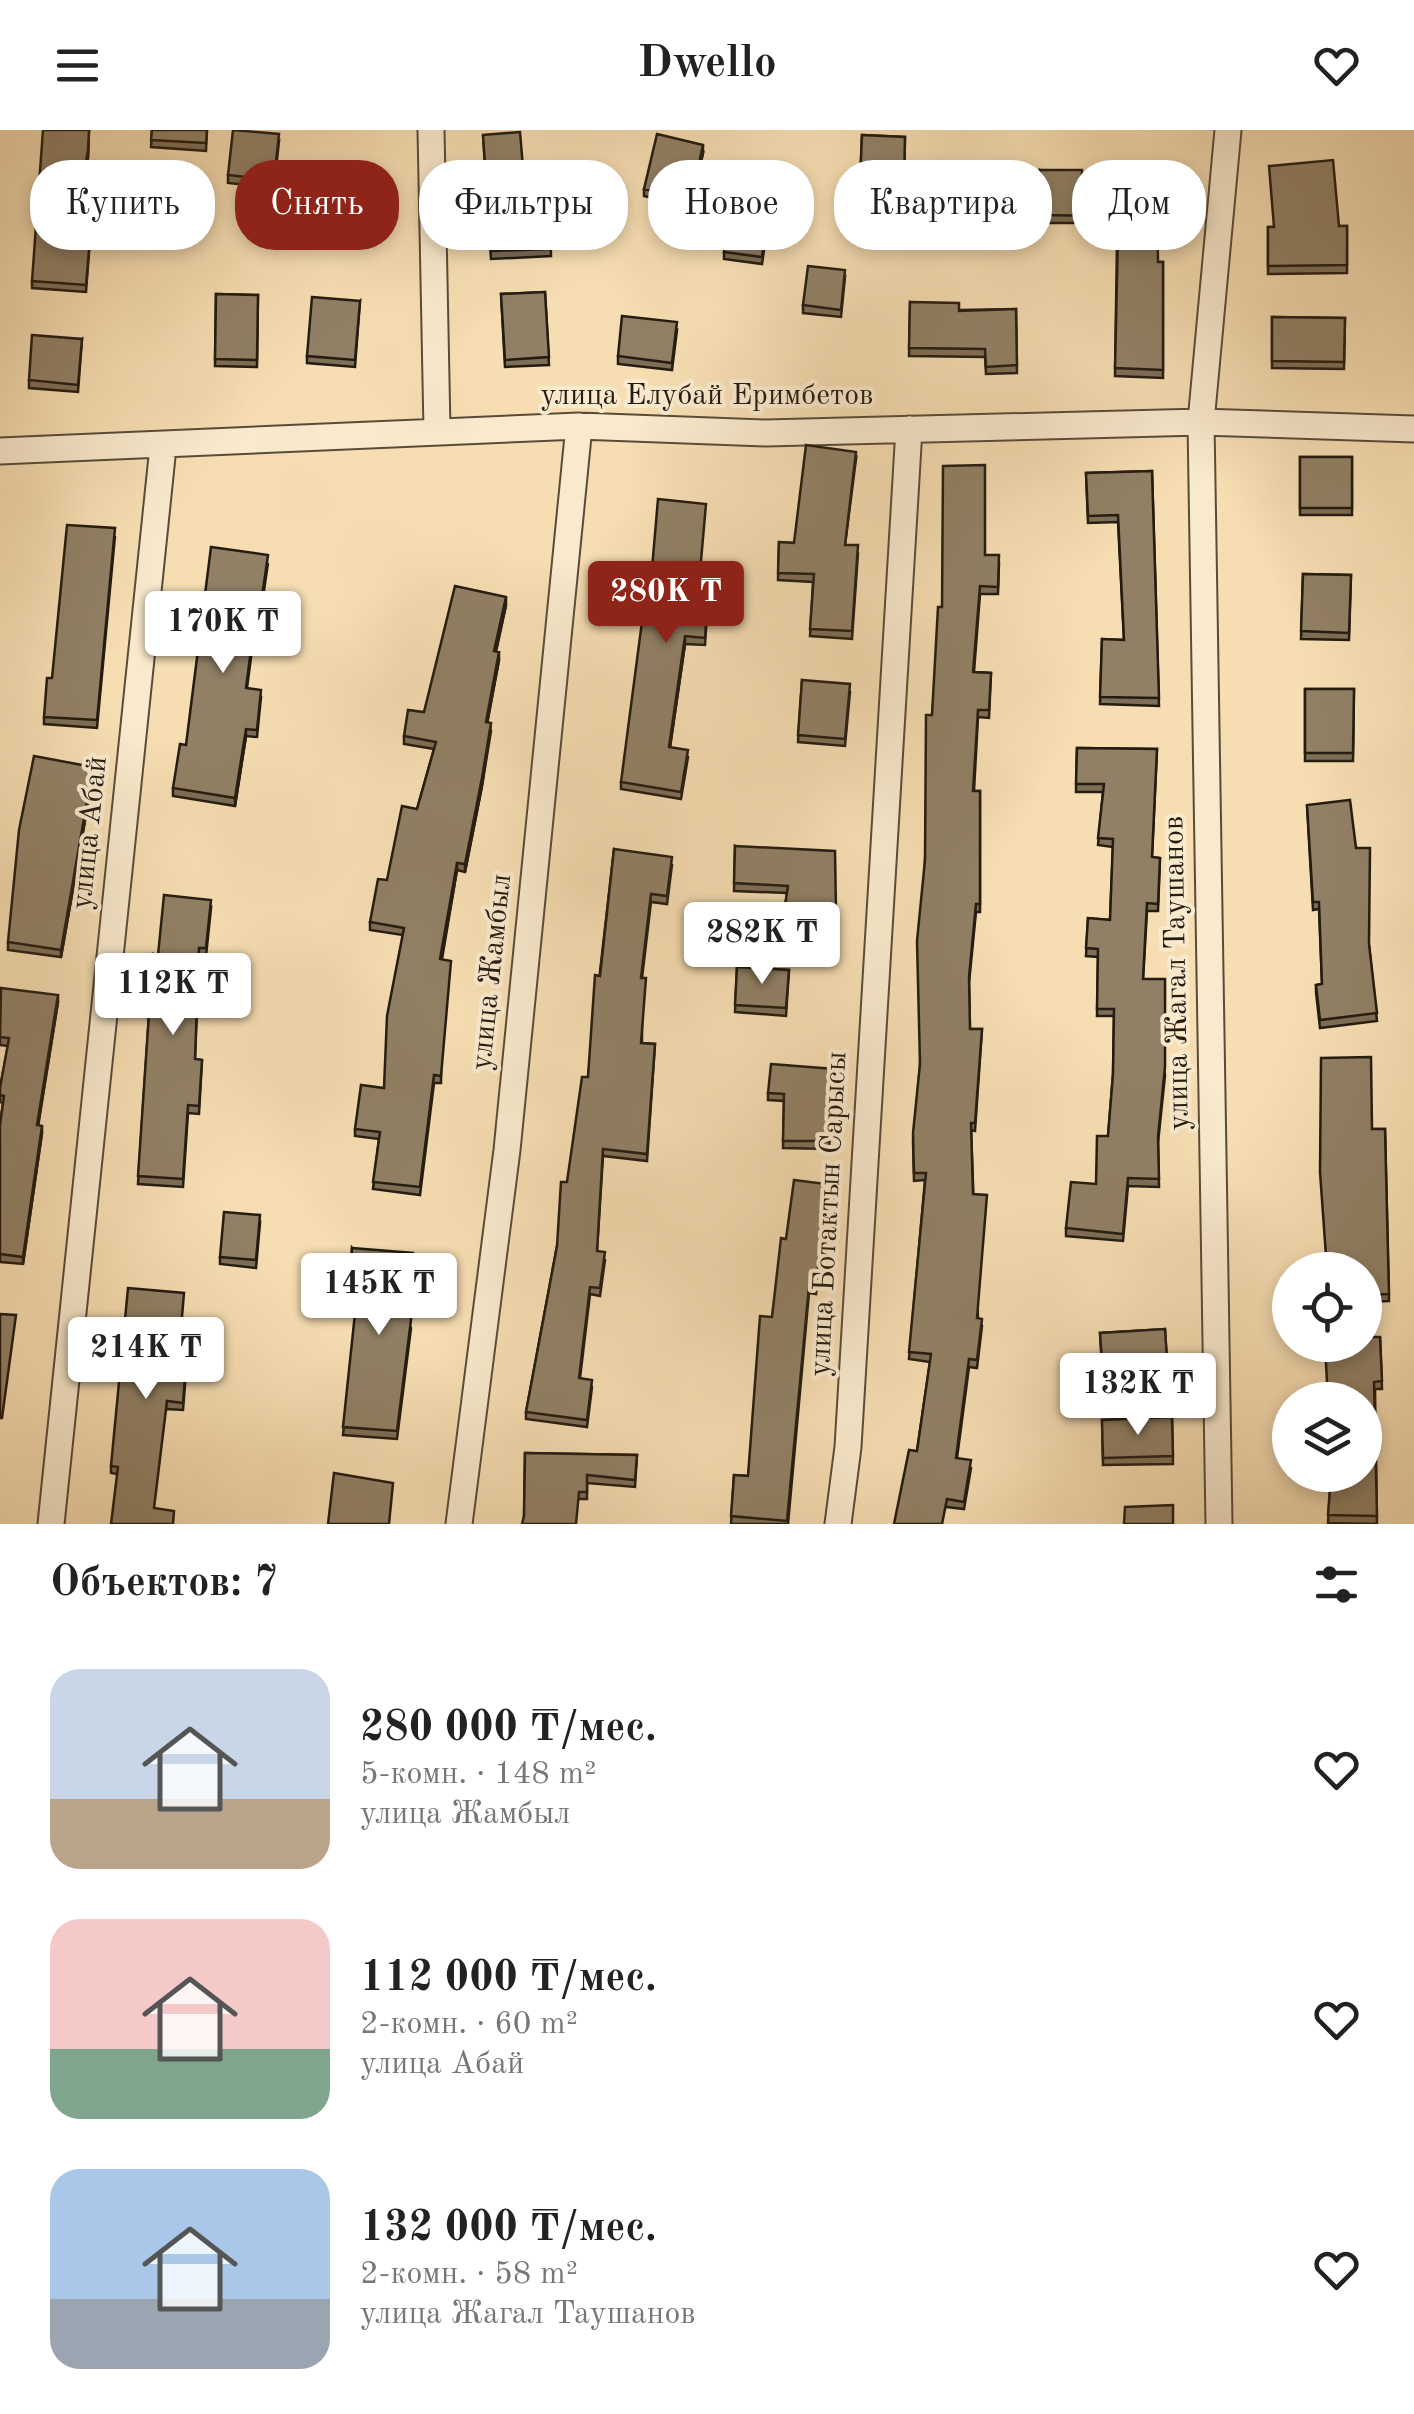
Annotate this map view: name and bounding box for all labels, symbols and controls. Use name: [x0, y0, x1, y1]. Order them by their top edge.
icon: menu: [50, 38, 105, 93]
icon: heart: [1309, 38, 1364, 93]
text: Dwello: [637, 42, 777, 87]
chip: Купить: [30, 160, 215, 250]
chip: Снять: [235, 160, 399, 250]
chip: Фильтры: [419, 160, 628, 250]
chip: Новое: [648, 160, 814, 250]
chip: Квартира: [834, 160, 1052, 250]
chip: Дом: [1072, 160, 1206, 250]
street label: улица Елубай Еримбетов: [541, 381, 873, 411]
pin: 280K ₸: [585, 561, 747, 646]
text: 280K ₸: [610, 577, 722, 609]
pin: 170K ₸: [142, 591, 304, 676]
text: 170K ₸: [167, 607, 279, 639]
street label: улица Абай: [67, 755, 113, 911]
street label: улица Жагал Таушанов: [1159, 815, 1195, 1131]
street label: улица Жамбыл: [467, 872, 517, 1072]
pin: 282K ₸: [681, 902, 843, 987]
text: 282K ₸: [706, 918, 818, 950]
pin: 112K ₸: [92, 953, 254, 1038]
text: 112K ₸: [117, 969, 229, 1001]
street label: улица Ботактын Сарысы: [805, 1051, 853, 1377]
map controls: [1272, 1252, 1382, 1492]
button: locate: [1272, 1252, 1382, 1362]
pin: 145K ₸: [298, 1253, 460, 1338]
text: 145K ₸: [323, 1269, 435, 1301]
pin: 214K ₸: [65, 1317, 227, 1402]
text: 214K ₸: [90, 1333, 202, 1365]
pin: 132K ₸: [1057, 1353, 1219, 1438]
text: 132K ₸: [1082, 1369, 1194, 1401]
button: layers: [1272, 1382, 1382, 1492]
icon: filters: [1309, 1557, 1364, 1612]
text: Объектов: 7: [50, 1563, 278, 1605]
text: 280 000 ₸/мес.: [360, 1708, 657, 1750]
icon: home: [130, 1709, 250, 1829]
icon: heart: [1309, 1742, 1364, 1797]
text: 5-комн. · 148 m²: [360, 1759, 596, 1791]
text: улица Жамбыл: [360, 1799, 570, 1831]
text: 112 000 ₸/мес.: [360, 1958, 657, 2000]
icon: home: [130, 1959, 250, 2079]
icon: heart: [1309, 1992, 1364, 2047]
text: 2-комн. · 60 m²: [360, 2009, 578, 2041]
text: улица Абай: [360, 2049, 524, 2081]
text: 132 000 ₸/мес.: [360, 2208, 657, 2250]
icon: home: [130, 2209, 250, 2329]
icon: heart: [1309, 2242, 1364, 2297]
text: 2-комн. · 58 m²: [360, 2259, 578, 2291]
text: улица Жагал Таушанов: [360, 2299, 696, 2331]

